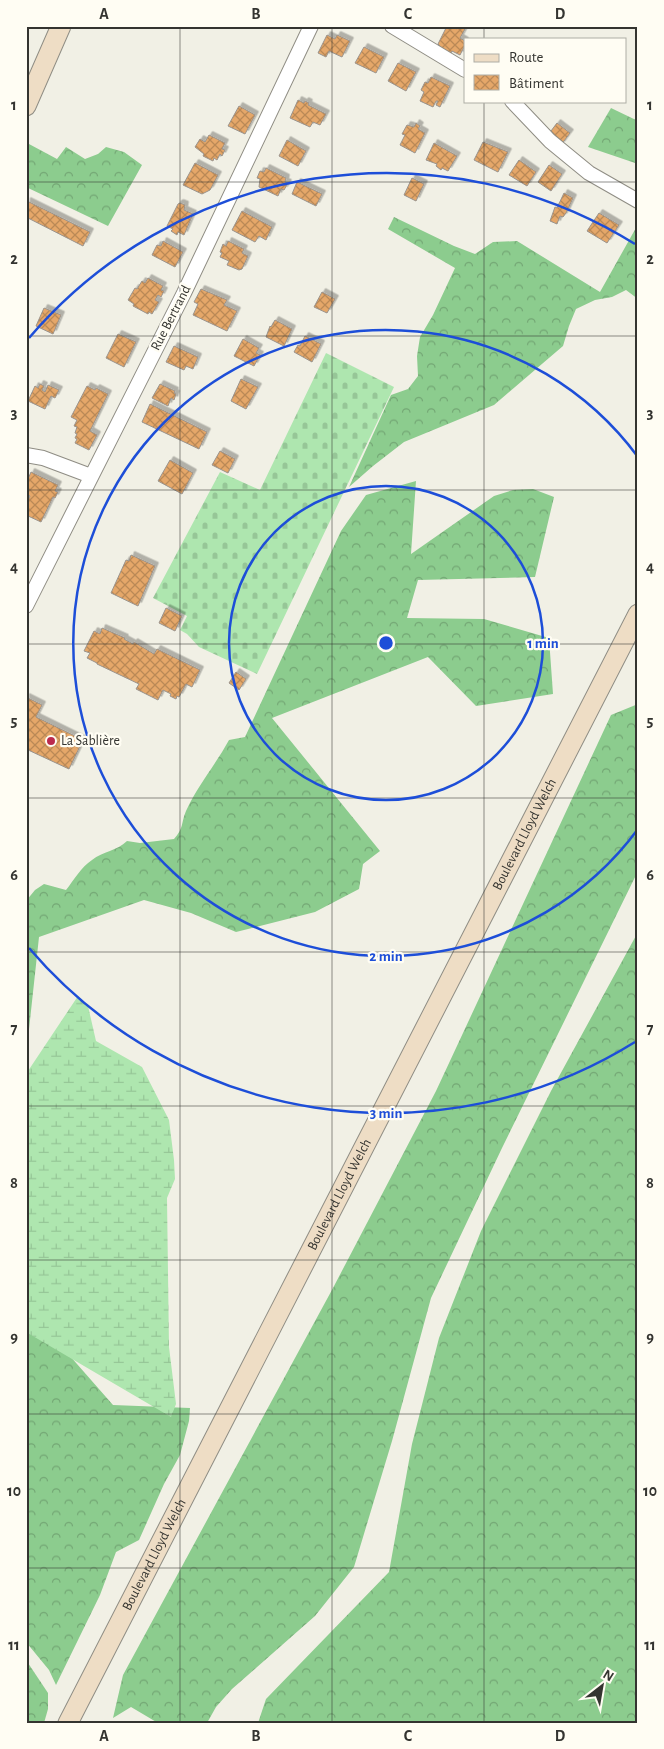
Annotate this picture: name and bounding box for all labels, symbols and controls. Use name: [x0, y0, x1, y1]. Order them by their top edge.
text: A: [99, 6, 109, 22]
text: B: [251, 6, 261, 22]
text: C: [404, 6, 413, 22]
text: D: [555, 6, 566, 22]
legend: [464, 38, 626, 102]
text: Route: [509, 50, 543, 65]
text: Bâtiment: [509, 76, 564, 91]
text: 1: [11, 97, 17, 113]
text: 1: [647, 97, 653, 113]
text: 2: [10, 251, 18, 267]
text: 2: [646, 251, 654, 267]
street label: Rue Bertrand: [149, 283, 193, 353]
text: 3: [11, 405, 18, 421]
text: 3: [647, 405, 654, 421]
text: 4: [10, 559, 18, 575]
text: 4: [646, 559, 654, 575]
centre of rings: [377, 634, 395, 652]
text: 1 min: [527, 636, 559, 651]
text: 5: [11, 713, 18, 729]
text: 5: [647, 713, 654, 729]
place label: La Sablière: [61, 734, 120, 748]
marker: La Sablière: [45, 735, 57, 747]
street label: Boulevard Lloyd Welch: [490, 776, 559, 893]
text: 6: [10, 867, 18, 883]
text: 6: [646, 867, 654, 883]
text: 2 min: [369, 949, 403, 964]
text: 7: [11, 1021, 18, 1037]
text: 7: [647, 1021, 654, 1037]
text: 3 min: [370, 1106, 402, 1121]
street label: Boulevard Lloyd Welch: [305, 1137, 374, 1253]
text: 8: [10, 1175, 18, 1191]
text: 8: [646, 1175, 654, 1191]
text: 9: [10, 1329, 18, 1345]
text: 9: [646, 1329, 654, 1345]
text: 10: [7, 1483, 21, 1499]
text: 10: [643, 1483, 657, 1499]
street label: Boulevard Lloyd Welch: [120, 1497, 189, 1613]
text: 11: [8, 1637, 20, 1653]
text: 11: [644, 1637, 656, 1653]
north arrow: [576, 1662, 626, 1712]
text: N: [600, 1667, 616, 1684]
text: A: [99, 1728, 109, 1744]
text: B: [251, 1728, 261, 1744]
text: C: [404, 1728, 413, 1744]
text: D: [555, 1728, 566, 1744]

